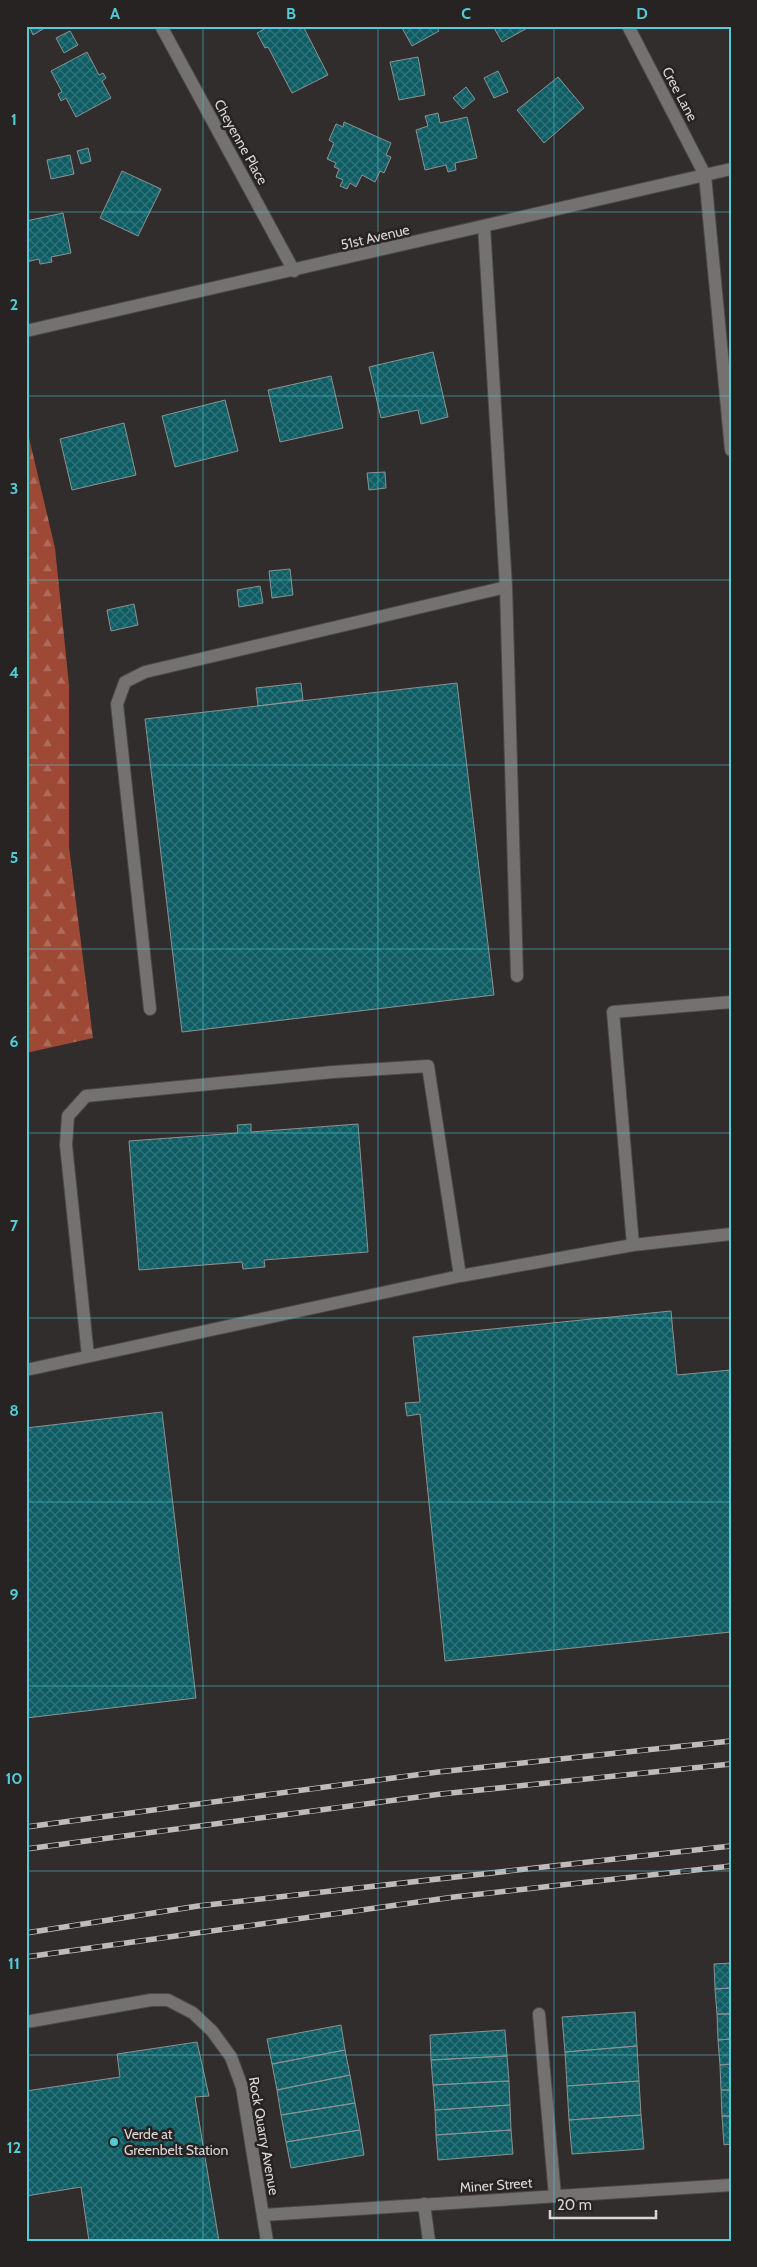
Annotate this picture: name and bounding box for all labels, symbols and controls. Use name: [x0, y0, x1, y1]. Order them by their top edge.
text: A: [110, 4, 120, 23]
text: B: [286, 4, 296, 23]
text: C: [461, 4, 471, 23]
text: D: [636, 4, 648, 23]
street label: Cree Lane: [658, 64, 702, 124]
street label: Cheyenne Place: [210, 96, 272, 188]
text: 1: [11, 110, 17, 129]
street label: 51st Avenue: [339, 220, 411, 254]
text: 2: [10, 295, 18, 314]
text: 3: [10, 479, 18, 498]
text: 4: [9, 663, 19, 682]
text: 5: [10, 848, 18, 867]
text: 6: [10, 1032, 19, 1051]
text: 7: [10, 1216, 19, 1235]
text: 8: [9, 1401, 19, 1420]
text: 9: [10, 1585, 19, 1604]
text: 10: [5, 1769, 23, 1788]
text: 11: [8, 1954, 20, 1973]
street label: Rock Quarry Avenue: [245, 2075, 283, 2197]
place label: Verde at Greenbelt Station: [124, 2125, 228, 2159]
marker: Verde at Greenbelt Station: [108, 2136, 120, 2148]
text: 12: [7, 2138, 21, 2157]
street label: Miner Street: [459, 2173, 533, 2197]
scale bar: [550, 2187, 656, 2219]
text: 20 m: [557, 2196, 592, 2214]

